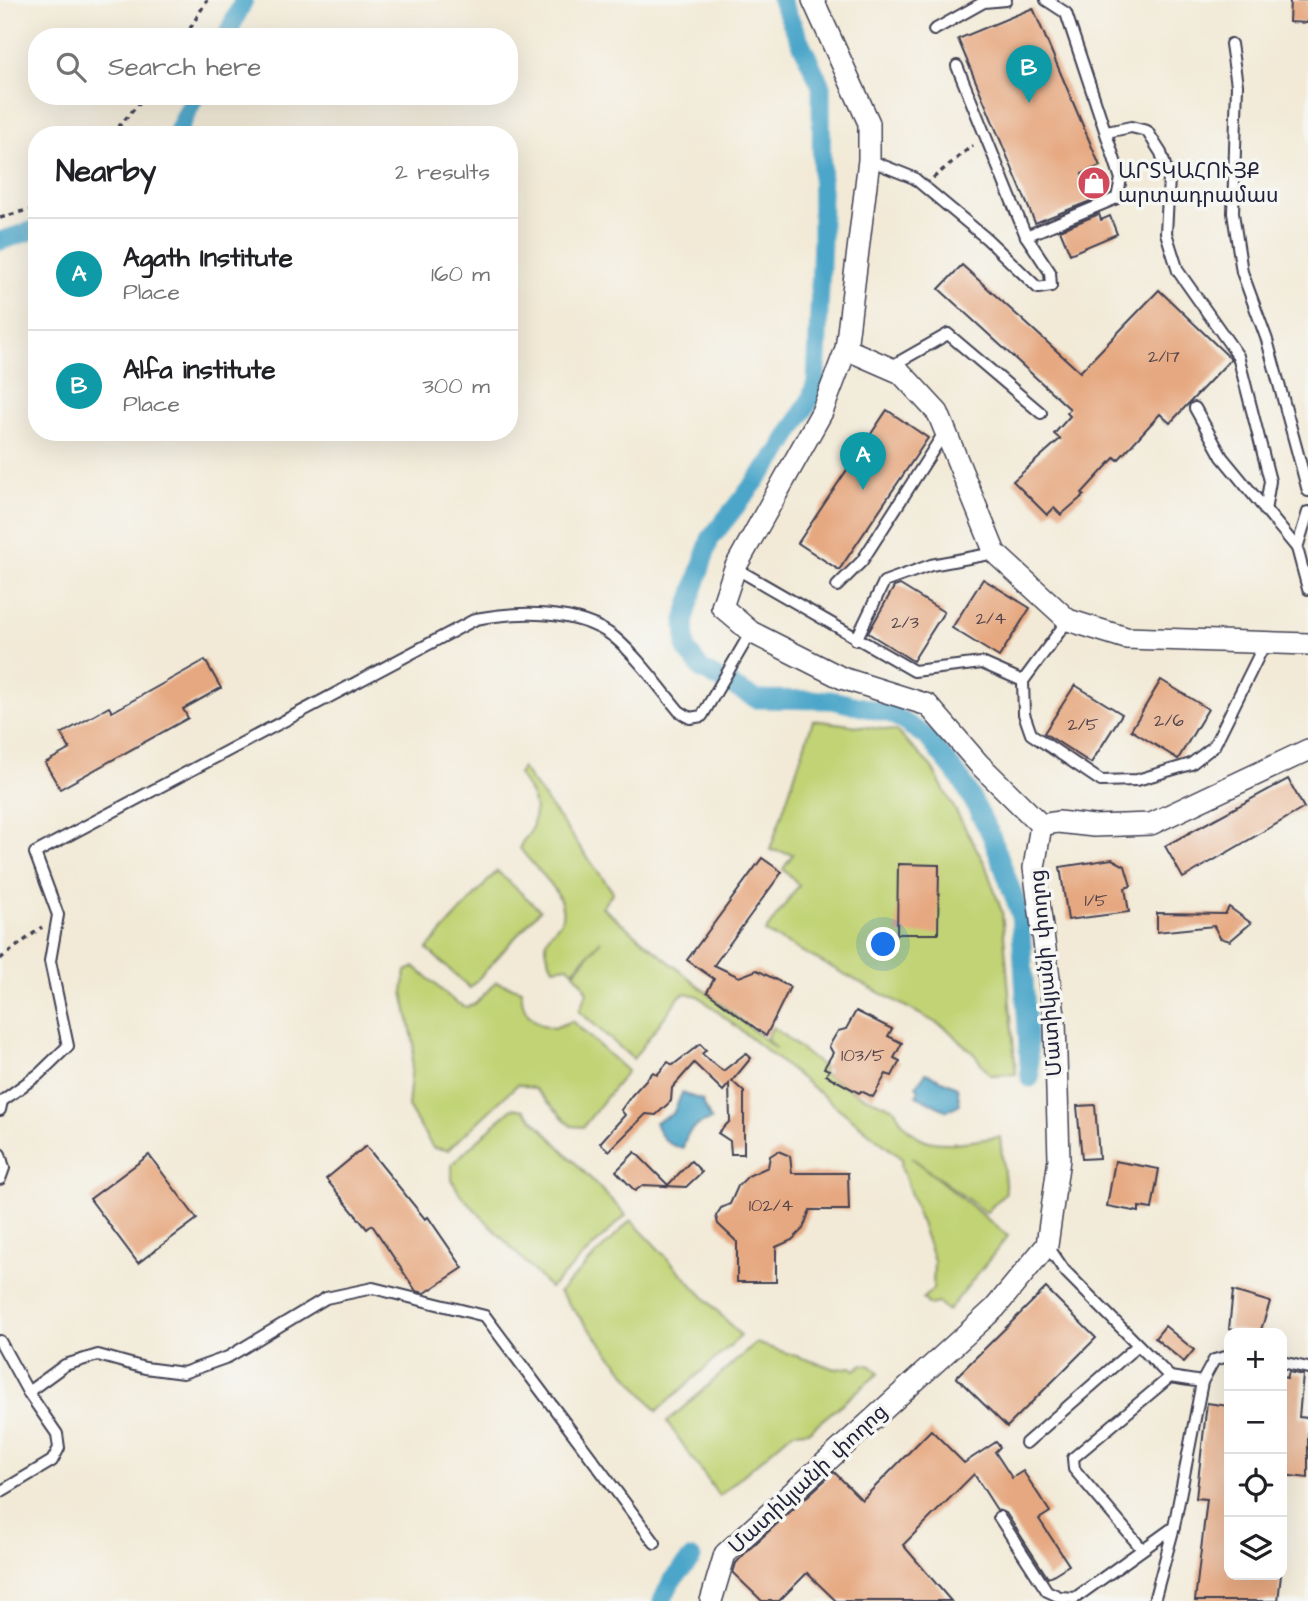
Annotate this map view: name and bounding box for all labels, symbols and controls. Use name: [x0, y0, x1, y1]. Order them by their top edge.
search box: [28, 28, 518, 105]
pin: B: [1006, 45, 1052, 103]
icon: search: [52, 48, 90, 86]
text: Search here: [108, 49, 261, 85]
text: Nearby: [56, 151, 156, 193]
text: 2 results: [395, 156, 490, 188]
place label: ԱՐՏԿԱՀՈՒՅՔ արտադրամաս: [1118, 157, 1279, 210]
shop icon: ԱՐՏԿԱՀՈՒՅՔ արտադրամաս: [1075, 164, 1113, 202]
text: Agath Institute: [123, 240, 293, 276]
text: A: [72, 258, 86, 290]
text: 160 m: [431, 258, 490, 290]
text: Place: [123, 276, 180, 308]
house number: 2/17: [1148, 344, 1180, 369]
text: Alfa institute: [123, 352, 276, 388]
text: B: [71, 370, 87, 402]
text: 300 m: [422, 370, 490, 402]
text: Place: [123, 388, 180, 420]
pin: A: [840, 432, 886, 490]
house number: 2/4: [976, 606, 1006, 631]
house number: 2/3: [891, 610, 919, 635]
house number: 2/6: [1154, 708, 1184, 733]
house number: 2/5: [1067, 712, 1099, 737]
street label: Մատիկյանի փողոց: [1022, 868, 1070, 1078]
house number: 1/5: [1084, 888, 1108, 913]
your location: [866, 927, 900, 961]
house number: 103/5: [841, 1043, 885, 1068]
house number: 102/4: [749, 1193, 793, 1218]
map controls: [1224, 1328, 1287, 1580]
button: +: [1224, 1328, 1287, 1391]
button: −: [1224, 1391, 1287, 1454]
street label: Մատիկյանի փողոց: [722, 1398, 894, 1560]
button: locate: [1224, 1454, 1287, 1517]
button: layers: [1224, 1517, 1287, 1580]

